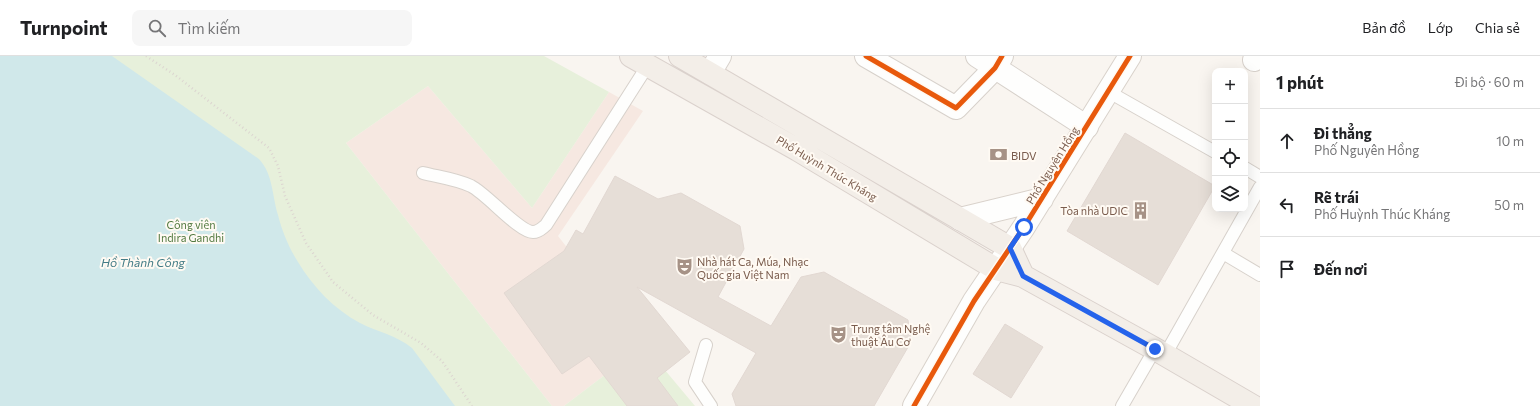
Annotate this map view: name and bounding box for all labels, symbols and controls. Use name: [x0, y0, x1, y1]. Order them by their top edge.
search box: [132, 10, 412, 46]
text: Turnpoint: [20, 16, 108, 39]
icon: search: [146, 17, 168, 39]
text: Tìm kiếm: [178, 19, 240, 37]
text: Bản đồ: [1362, 19, 1406, 36]
text: Lớp: [1428, 19, 1453, 36]
text: Chia sẻ: [1475, 19, 1520, 36]
map controls: [1212, 68, 1248, 212]
button: +: [1212, 68, 1248, 104]
text: 1 phút: [1276, 72, 1324, 93]
text: Đi bộ · 60 m: [1455, 74, 1524, 90]
button: −: [1212, 104, 1248, 140]
street label: Phố Nguyên Hồng: [1023, 124, 1081, 206]
text: Đi thẳng: [1314, 124, 1372, 142]
icon: ahead: [1276, 130, 1298, 152]
street label: Phố Huỳnh Thúc Kháng: [774, 133, 880, 203]
text: 10 m: [1496, 133, 1524, 149]
button: locate: [1212, 140, 1248, 176]
text: Phố Nguyên Hồng: [1314, 142, 1419, 158]
bank icon: BIDV: [988, 145, 1008, 165]
place label: BIDV: [1011, 149, 1037, 162]
button: layers: [1212, 176, 1248, 212]
text: Rẽ trái: [1314, 188, 1359, 206]
icon: left: [1276, 194, 1298, 216]
text: 50 m: [1494, 197, 1524, 213]
building icon: Tòa nhà UDIC: [1131, 200, 1151, 220]
place label: Tòa nhà UDIC: [1060, 204, 1128, 217]
text: Phố Huỳnh Thúc Kháng: [1314, 206, 1450, 222]
park label: Công viên Indira Gandhi: [158, 218, 224, 244]
route start: [1015, 218, 1033, 236]
water label: Hồ Thành Công: [101, 255, 186, 269]
place label: Nhà hát Ca, Múa, Nhạc Quốc gia Việt Nam: [697, 255, 809, 281]
theatre icon: Nhà hát Ca, Múa, Nhạc Quốc gia Việt Nam: [674, 257, 694, 277]
icon: arrive: [1276, 258, 1298, 280]
text: Đến nơi: [1314, 260, 1367, 278]
place label: Trung tâm Nghệ thuật Âu Cơ: [851, 322, 931, 348]
theatre icon: Trung tâm Nghệ thuật Âu Cơ: [828, 324, 848, 344]
route end: [1146, 340, 1164, 358]

